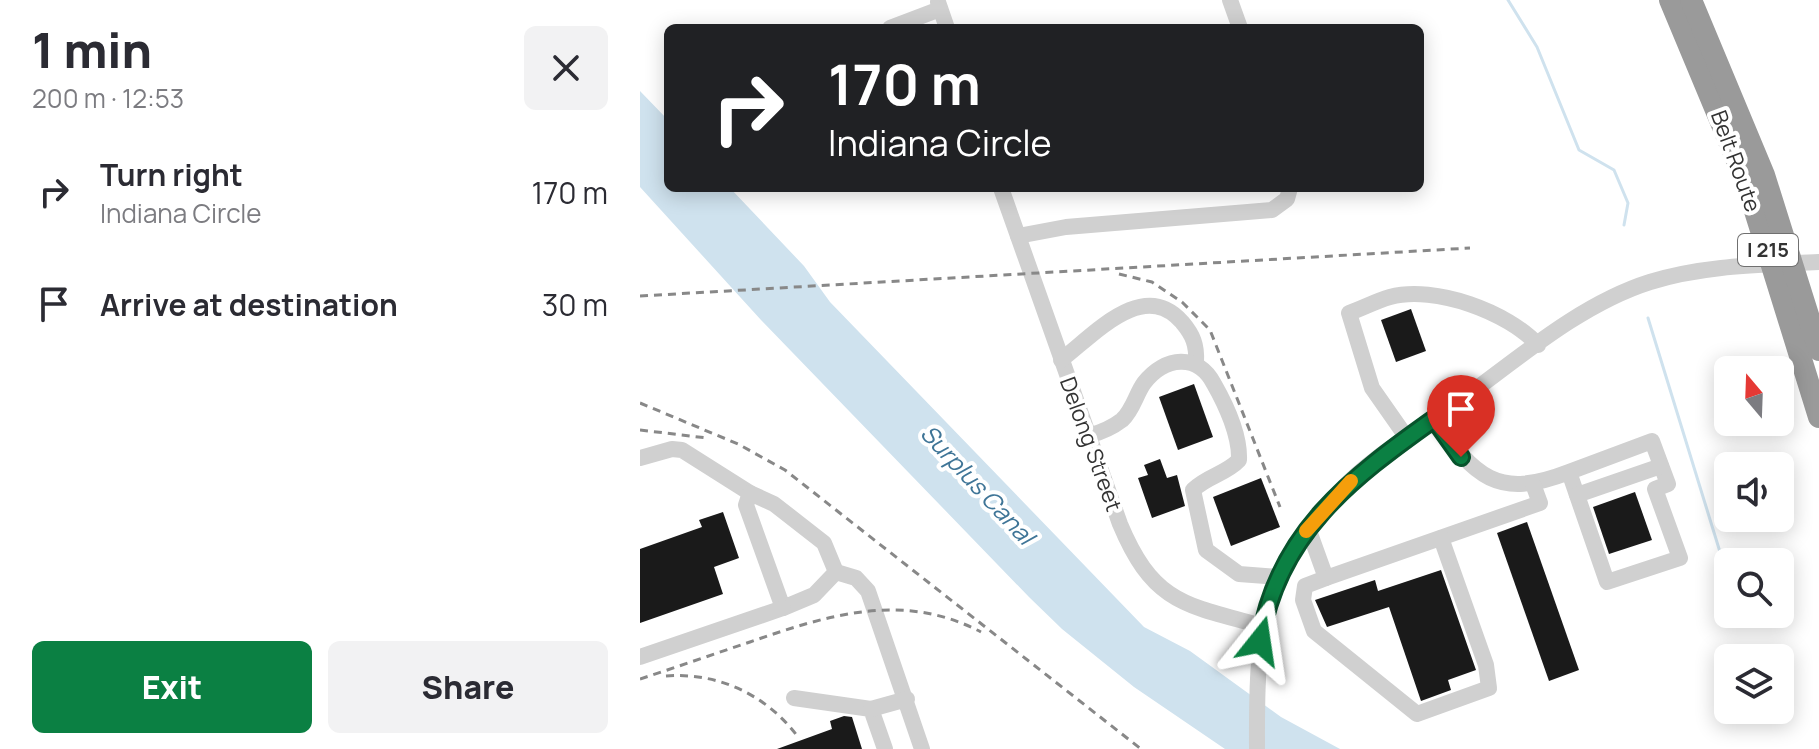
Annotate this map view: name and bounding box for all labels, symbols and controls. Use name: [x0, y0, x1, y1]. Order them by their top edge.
text: 1 min: [32, 17, 152, 82]
button: close: [524, 26, 608, 110]
text: 170 m: [828, 45, 981, 122]
icon: right: [696, 56, 800, 160]
text: 200 m · 12:53: [32, 80, 184, 116]
street label: Belt Route: [1704, 106, 1768, 216]
text: Indiana Circle: [828, 118, 1052, 167]
text: Turn right: [100, 154, 243, 195]
icon: right: [32, 170, 76, 214]
text: 170 m: [531, 172, 608, 213]
text: Indiana Circle: [100, 195, 262, 231]
road number: I 215: [1738, 234, 1798, 266]
icon: arrive: [32, 282, 76, 326]
text: Arrive at destination: [100, 284, 398, 325]
text: 30 m: [542, 284, 608, 325]
north arrow: [1714, 356, 1794, 436]
map controls: [1714, 356, 1794, 724]
street label: Delong Street: [1053, 373, 1129, 516]
pin: [1427, 375, 1495, 457]
icon: arrive: [1439, 387, 1483, 431]
water label: Surplus Canal: [914, 417, 1045, 554]
button: sound: [1714, 452, 1794, 532]
button: search: [1714, 548, 1794, 628]
position arrow: [1218, 599, 1302, 683]
button: Exit: [32, 641, 312, 733]
button: Share: [328, 641, 608, 733]
button: layers: [1714, 644, 1794, 724]

